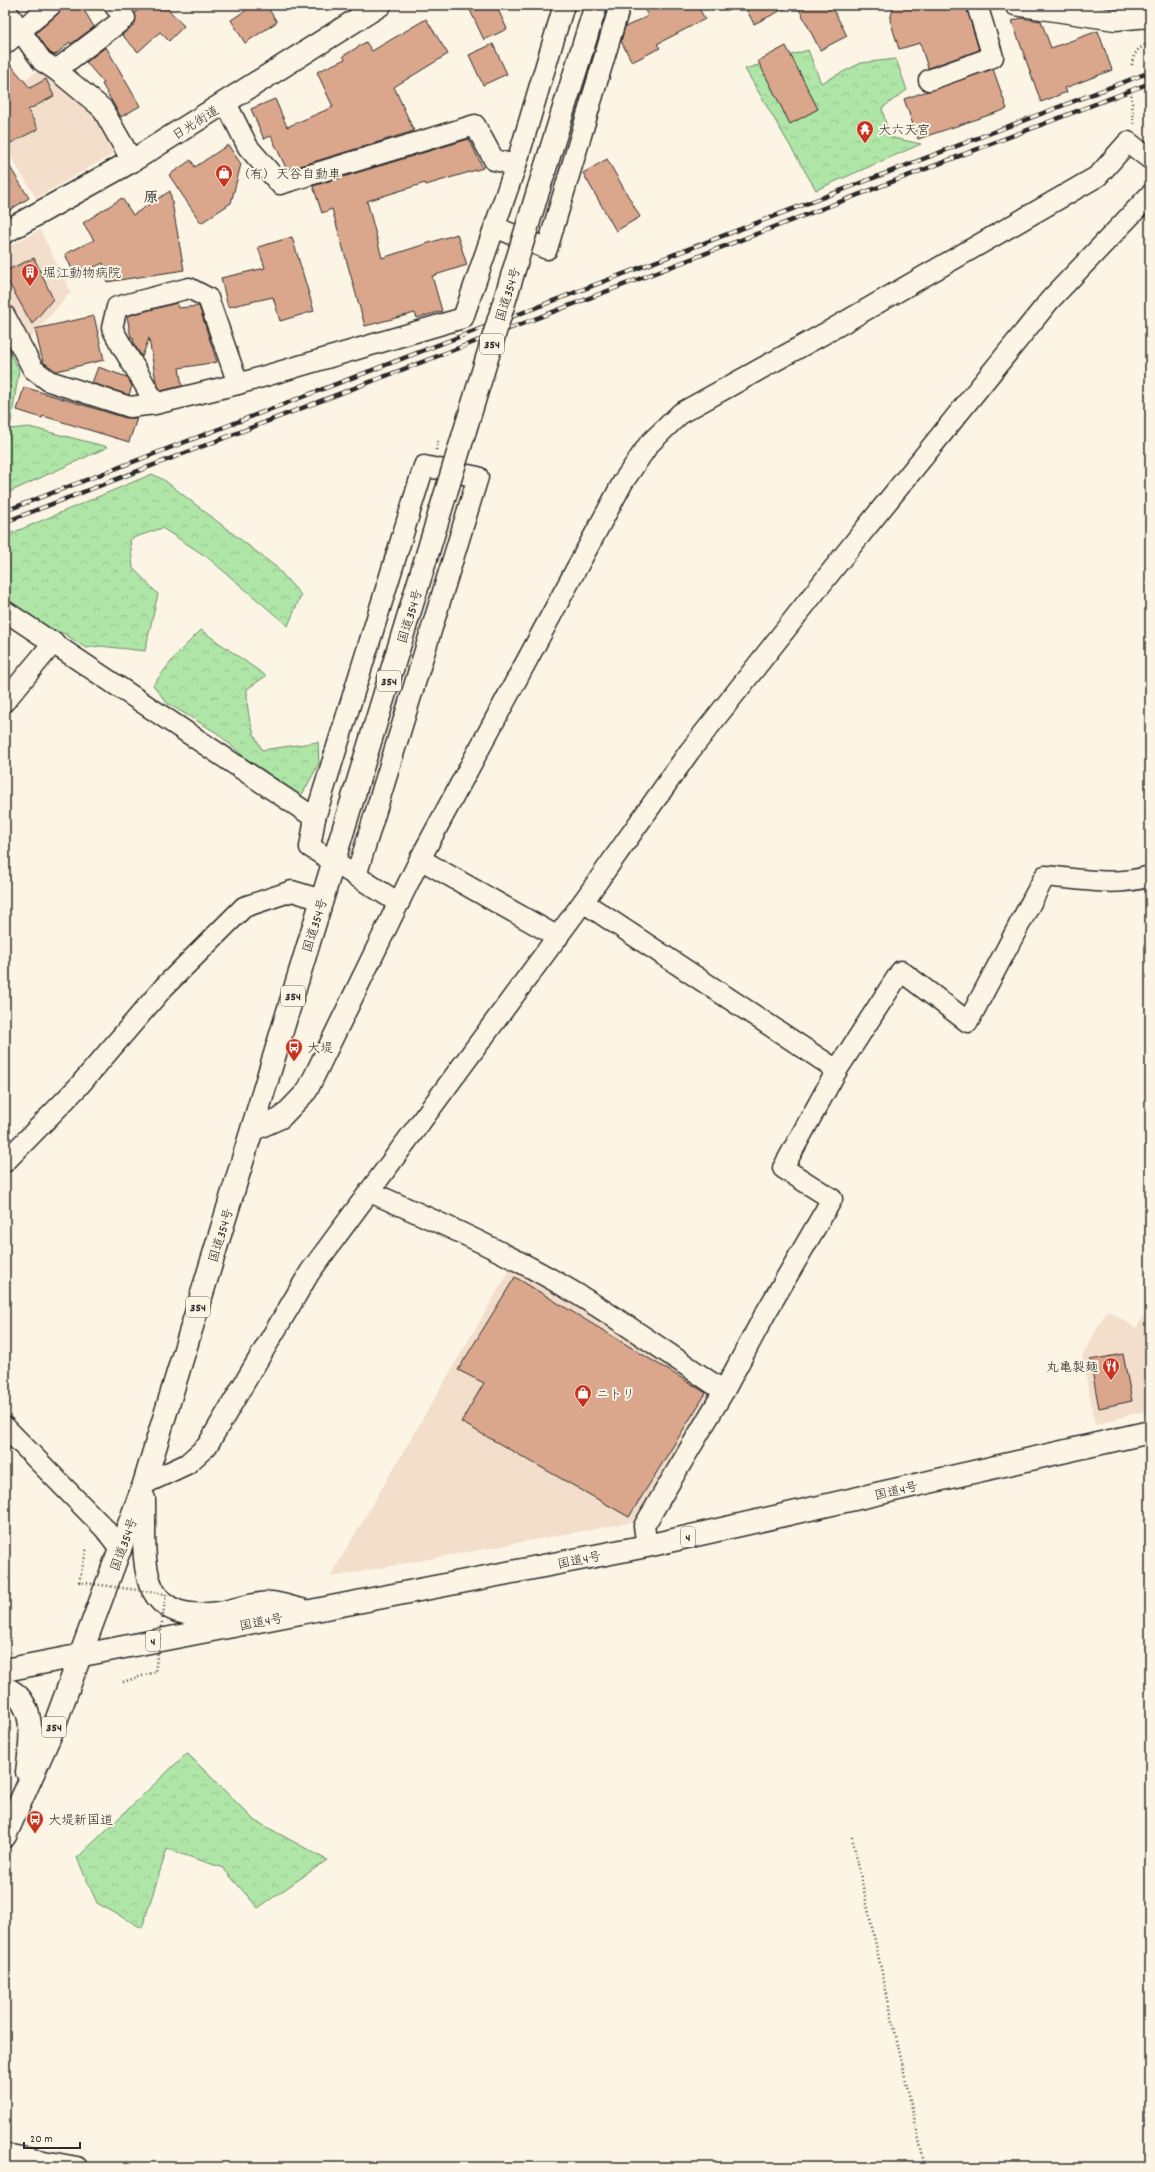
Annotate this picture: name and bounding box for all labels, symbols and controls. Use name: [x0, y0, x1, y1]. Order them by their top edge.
street label: 日光街道: [169, 102, 223, 146]
temple icon: 大六天宮: [855, 119, 875, 144]
place label: 大六天宮: [878, 122, 930, 141]
shop icon: （有）天谷自動車: [214, 163, 234, 188]
place label: （有）天谷自動車: [237, 166, 341, 185]
district label: 原: [143, 188, 159, 210]
building icon: 堀江動物病院: [20, 262, 40, 287]
place label: 堀江動物病院: [43, 265, 121, 284]
street label: 国道354号: [492, 265, 527, 324]
road number: 354: [480, 334, 504, 354]
street label: 国道354号: [394, 587, 429, 646]
road number: 354: [377, 671, 401, 691]
street label: 国道354号: [299, 896, 334, 955]
road number: 354: [281, 986, 305, 1006]
bus stop icon: 大堤: [284, 1037, 304, 1062]
place label: 大堤: [307, 1040, 333, 1059]
street label: 国道354号: [205, 1206, 240, 1265]
road number: 354: [186, 1297, 210, 1317]
restaurant icon: 丸亀製麺: [1101, 1356, 1121, 1381]
place label: 丸亀製麺: [1046, 1359, 1098, 1378]
shop icon: ニトリ: [573, 1383, 593, 1408]
place label: ニトリ: [596, 1386, 635, 1405]
street label: 国道4号: [873, 1478, 920, 1507]
street label: 国道354号: [107, 1515, 144, 1575]
road number: 4: [681, 1527, 695, 1547]
street label: 国道4号: [556, 1548, 603, 1575]
street label: 国道4号: [238, 1610, 285, 1637]
road number: 4: [146, 1631, 160, 1651]
road number: 354: [42, 1717, 66, 1737]
bus stop icon: 大堤新国道: [25, 1809, 45, 1834]
place label: 大堤新国道: [48, 1812, 113, 1831]
scale bar: [24, 2124, 80, 2150]
text: 20 m: [30, 2131, 53, 2148]

